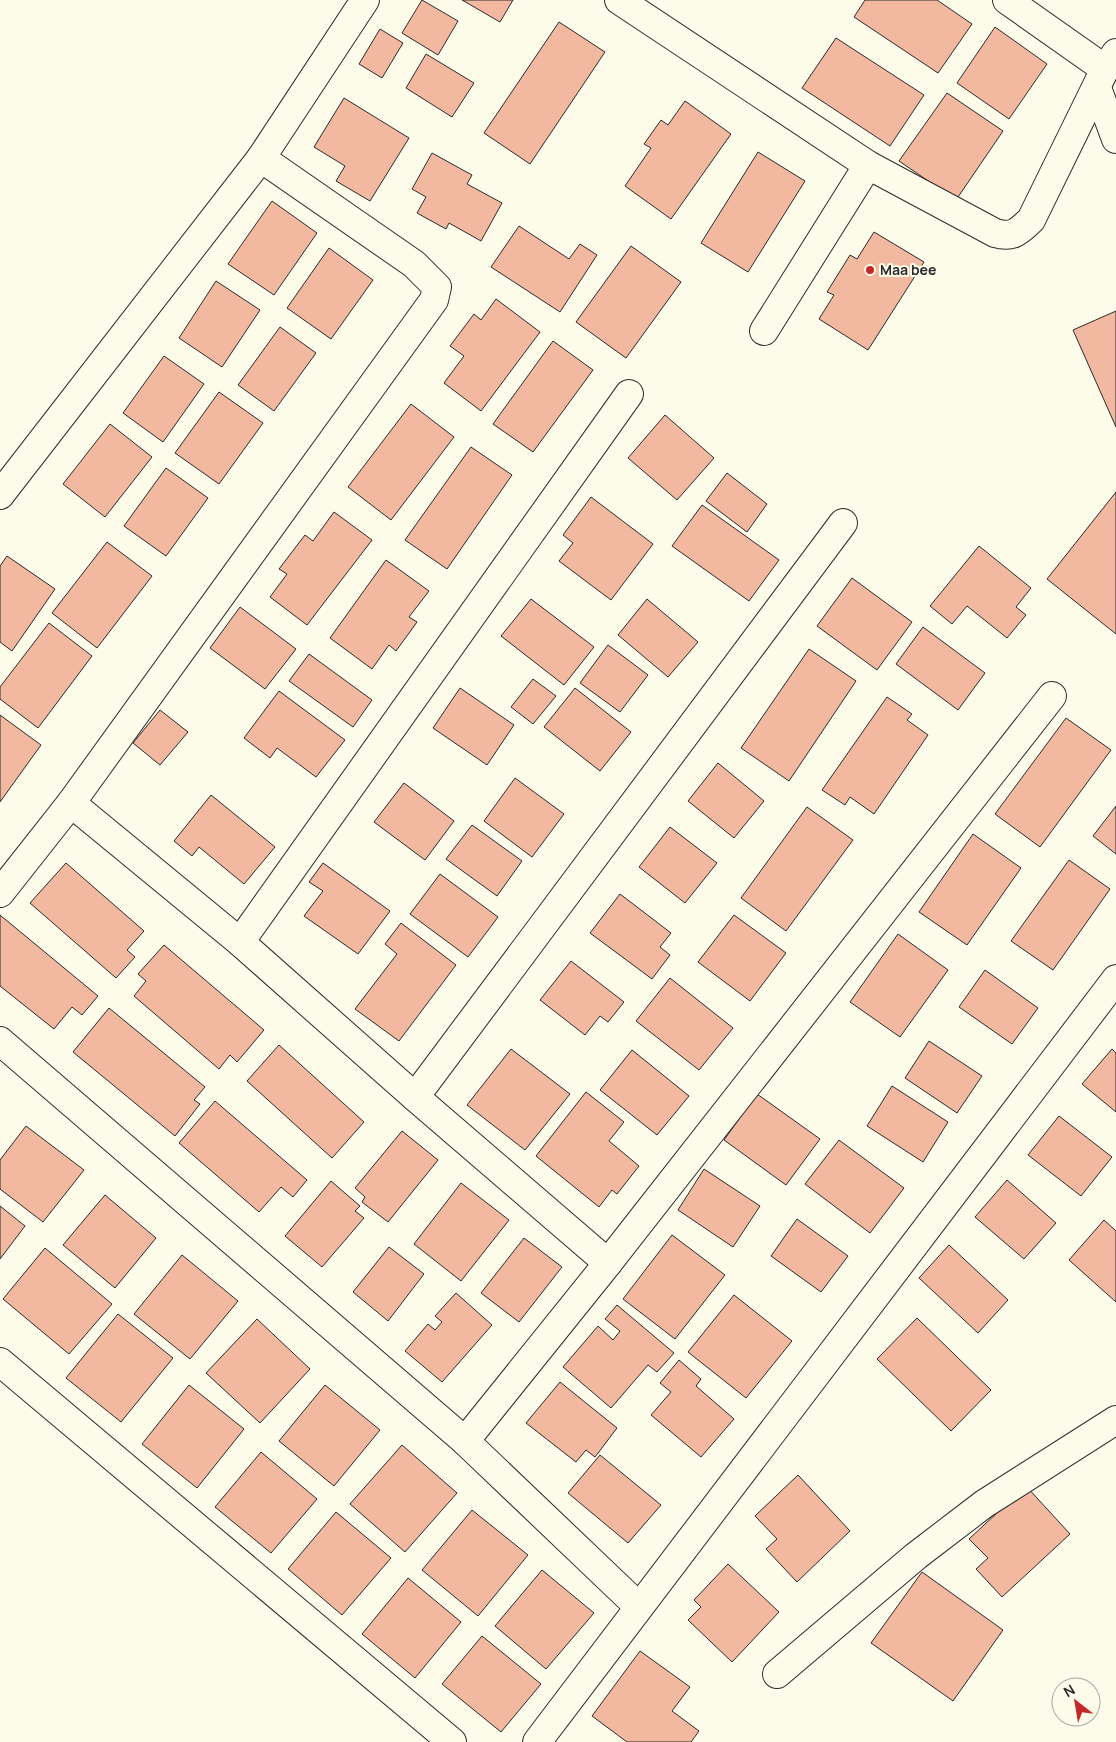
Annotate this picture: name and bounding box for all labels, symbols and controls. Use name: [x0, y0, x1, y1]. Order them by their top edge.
place label: Maa bee: [880, 260, 936, 279]
marker: Maa bee: [864, 264, 876, 276]
north arrow: [1051, 1677, 1101, 1727]
text: N: [1060, 1680, 1078, 1701]

